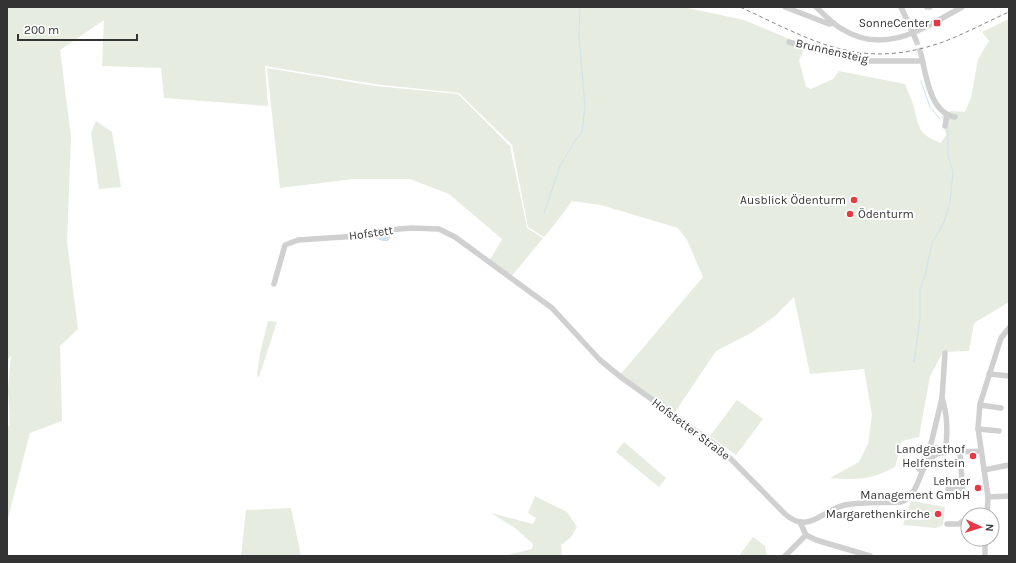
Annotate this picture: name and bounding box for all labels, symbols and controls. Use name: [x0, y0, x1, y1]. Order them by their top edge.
scale bar: [18, 16, 137, 42]
place label: SonneCenter: [859, 16, 930, 30]
marker: SonneCenter: [932, 18, 942, 28]
text: 200 m: [24, 23, 59, 37]
street label: Brunnensteig: [794, 36, 870, 66]
place label: Ausblick Ödenturm: [740, 193, 846, 207]
marker: Ausblick Ödenturm: [849, 195, 859, 205]
place label: Ödenturm: [858, 207, 914, 221]
marker: Ödenturm: [845, 209, 855, 219]
street label: Hofstett: [348, 223, 394, 243]
street label: Hofstetter Straße: [649, 395, 733, 463]
place label: Landgasthof Helfenstein: [896, 442, 966, 470]
marker: Landgasthof Helfenstein: [968, 451, 978, 461]
place label: Lehner Management GmbH: [860, 474, 971, 502]
marker: Lehner Management GmbH: [973, 483, 983, 493]
place label: Margarethenkirche: [826, 507, 930, 521]
north arrow: [960, 507, 1000, 547]
marker: Margarethenkirche: [933, 509, 943, 519]
text: N: [983, 523, 996, 532]

